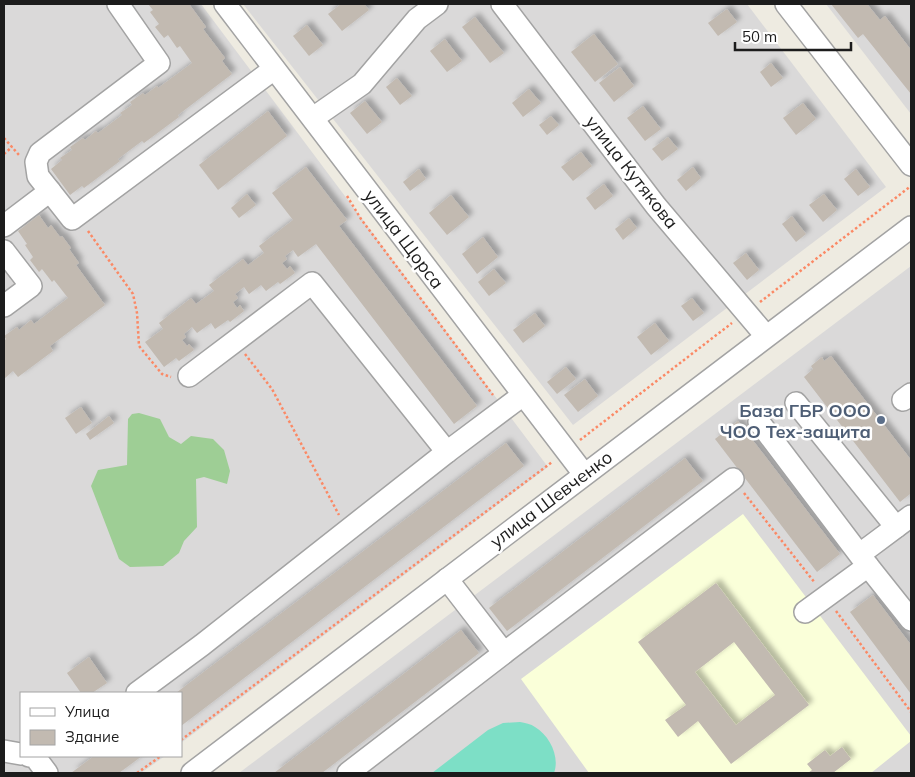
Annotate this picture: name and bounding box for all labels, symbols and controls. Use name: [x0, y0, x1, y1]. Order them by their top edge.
scale bar: [735, 20, 851, 52]
text: 50 m: [742, 27, 777, 46]
street label: улица Кутякова: [581, 111, 683, 233]
street label: улица Щорса: [359, 185, 449, 293]
place label: База ГБР ООО ЧОО Тех-защита: [720, 399, 871, 443]
marker: База ГБР ООО ЧОО Тех-защита: [875, 414, 887, 426]
street label: улица Шевченко: [485, 445, 617, 553]
legend: [20, 692, 182, 757]
text: Улица: [64, 702, 110, 721]
text: Здание: [65, 727, 119, 746]

